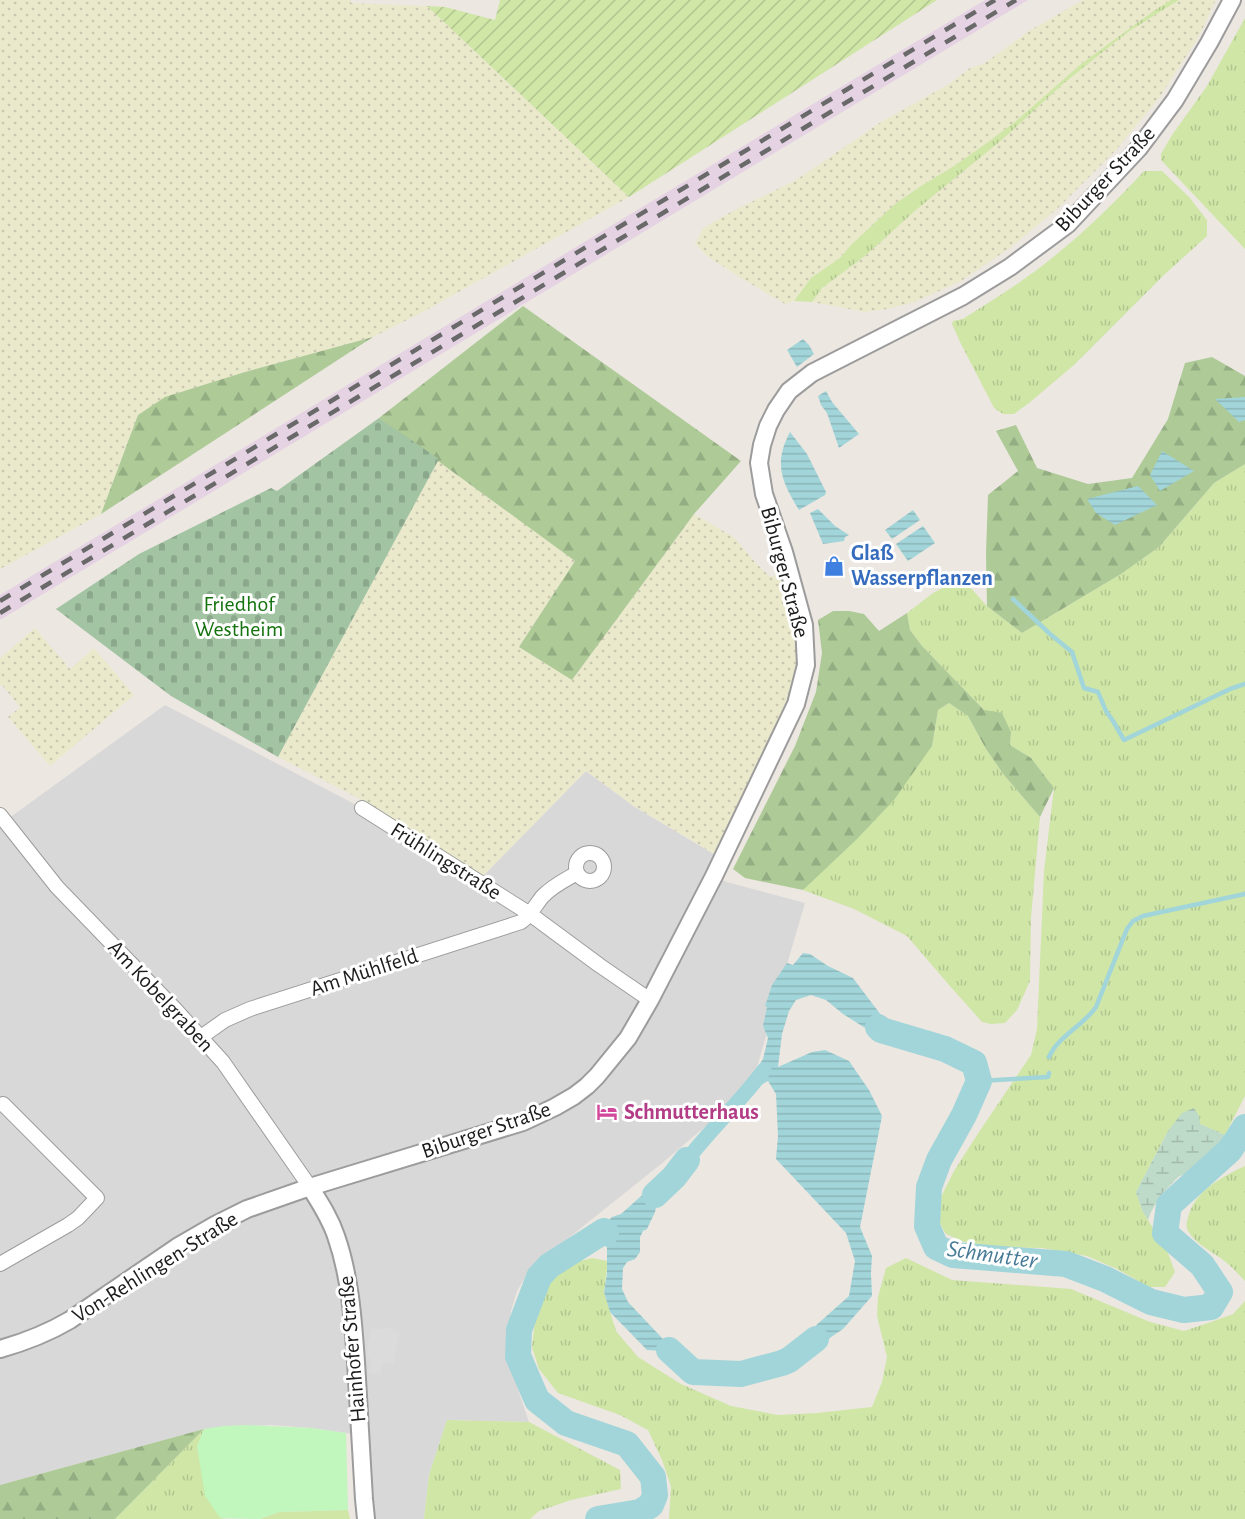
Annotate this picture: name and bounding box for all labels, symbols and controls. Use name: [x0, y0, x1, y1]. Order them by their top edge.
street label: Biburger Straße: [1051, 122, 1159, 236]
street label: Biburger Straße: [757, 504, 813, 640]
place label: Glaß Wasserpflanzen: [851, 542, 993, 589]
shop icon: Glaß Wasserpflanzen: [822, 554, 846, 578]
park label: Friedhof Westheim: [195, 593, 283, 640]
street label: Frühlingstraße: [387, 818, 505, 904]
street label: Am Kobelgraben: [104, 936, 218, 1056]
street label: Am Mühlfeld: [307, 944, 421, 1000]
street label: Biburger Straße: [419, 1098, 553, 1162]
hotel icon: Schmutterhaus: [595, 1100, 619, 1124]
place label: Schmutterhaus: [624, 1101, 759, 1123]
street label: Von-Rehlingen-Straße: [68, 1207, 242, 1327]
water label: Schmutter: [945, 1237, 1040, 1273]
street label: Hainhofer Straße: [335, 1275, 369, 1423]

